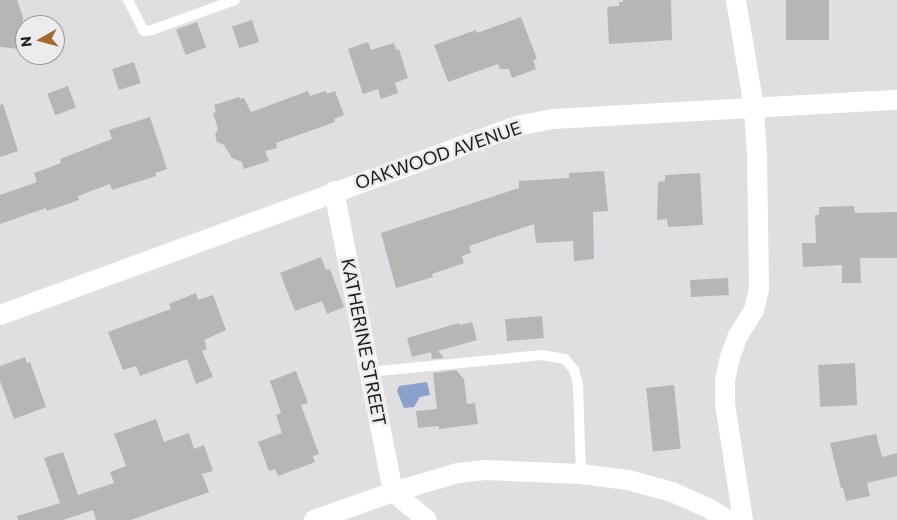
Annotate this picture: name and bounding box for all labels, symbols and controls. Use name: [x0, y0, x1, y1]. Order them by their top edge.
north arrow: [15, 15, 65, 65]
text: N: [17, 36, 35, 48]
street label: OAKWOOD AVENUE: [352, 116, 524, 194]
street label: KATHERINE STREET: [337, 256, 391, 428]

